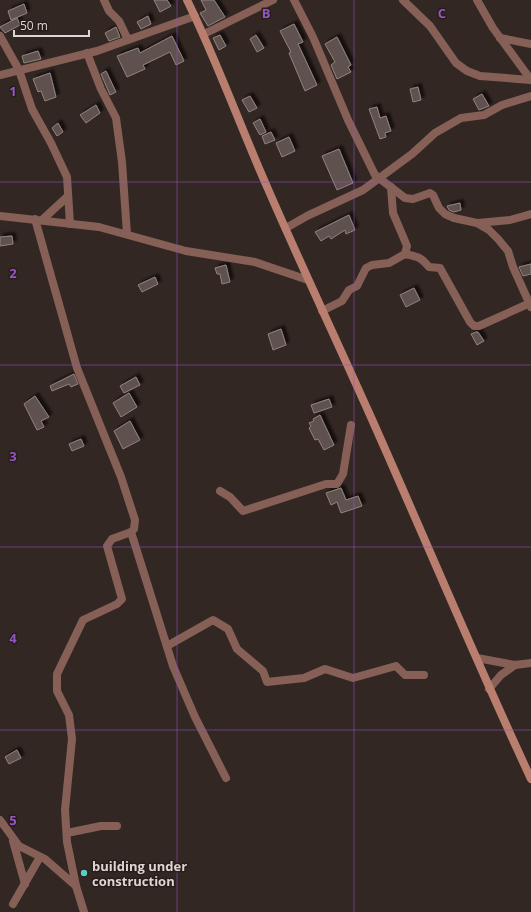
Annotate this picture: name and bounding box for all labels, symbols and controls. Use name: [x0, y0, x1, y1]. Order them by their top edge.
text: B: [262, 4, 271, 22]
text: C: [438, 4, 446, 22]
scale bar: [14, 12, 89, 38]
text: 50 m: [20, 17, 48, 34]
text: 1: [9, 82, 17, 100]
text: 2: [9, 264, 17, 282]
text: 3: [9, 447, 17, 465]
text: 4: [9, 629, 17, 647]
text: 5: [9, 811, 17, 829]
place label: building under construction: [92, 857, 187, 890]
marker: building under construction: [79, 868, 89, 878]

